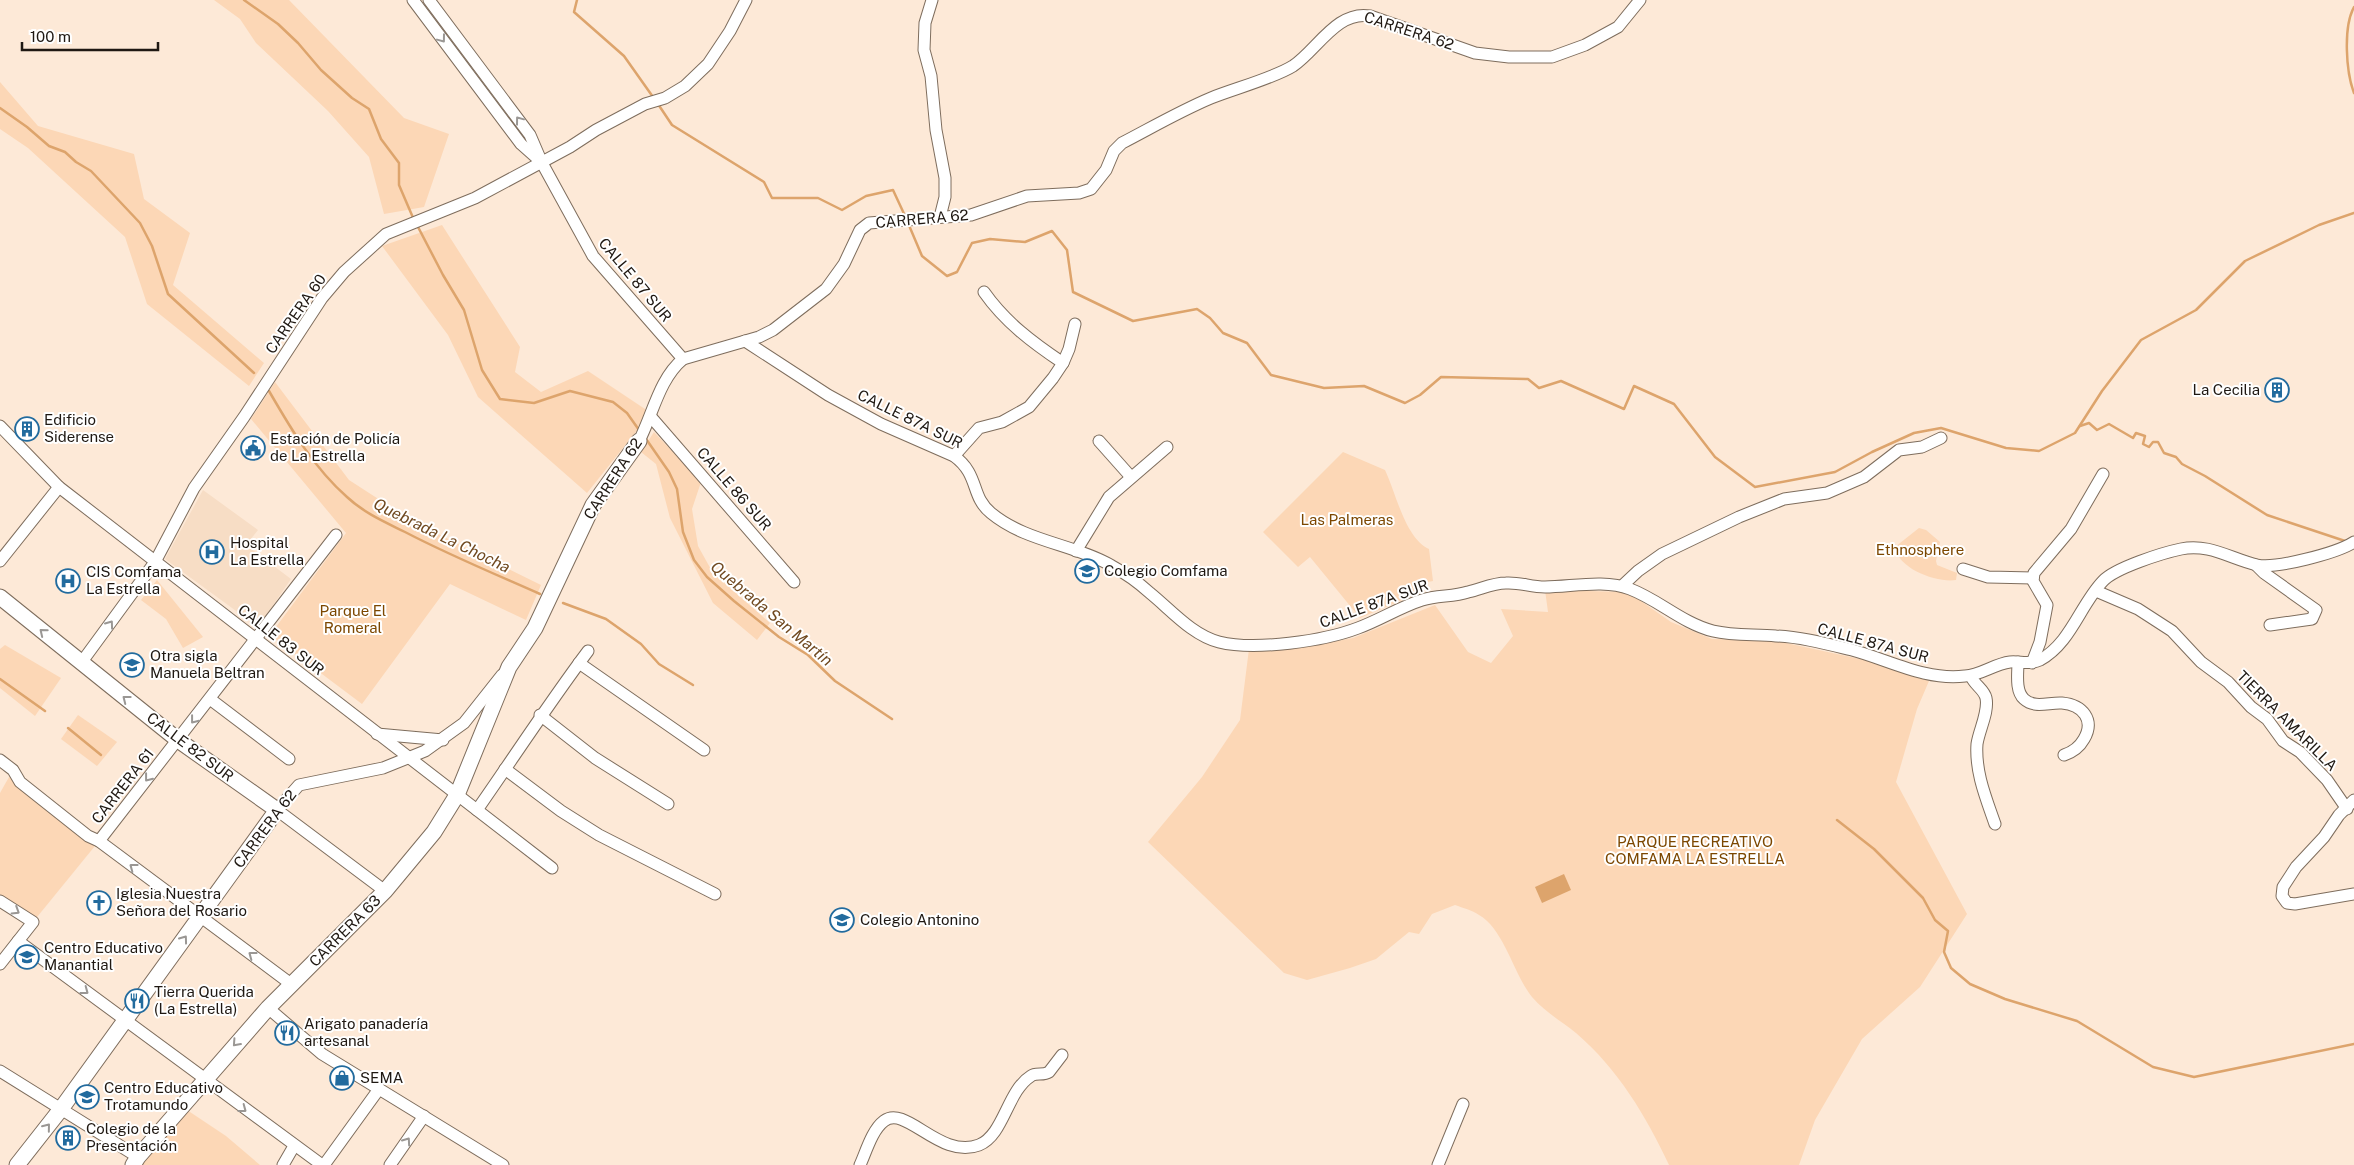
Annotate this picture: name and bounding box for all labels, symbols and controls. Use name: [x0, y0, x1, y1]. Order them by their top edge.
street label: CARRERA 62: [1362, 8, 1456, 53]
scale bar: [22, 20, 159, 52]
text: 100 m: [30, 28, 71, 45]
one-way arrow: [436, 33, 445, 43]
one-way arrow: [516, 116, 525, 126]
street label: CARRERA 62: [875, 206, 969, 231]
street label: CALLE 87 SUR: [595, 234, 675, 325]
street label: CARRERA 60: [262, 271, 329, 357]
building icon: La Cecilia: [2264, 377, 2290, 403]
place label: La Cecilia: [2193, 381, 2260, 398]
street label: CALLE 87A SUR: [855, 386, 965, 451]
place label: Edificio Siderense: [44, 411, 114, 445]
building icon: Edificio Siderense: [14, 416, 40, 442]
place label: Estación de Policía de La Estrella: [270, 430, 400, 464]
public building icon: Estación de Policía de La Estrella: [240, 435, 266, 461]
street label: CARRERA 62: [580, 435, 645, 522]
street label: CALLE 86 SUR: [694, 444, 775, 534]
water label: Quebrada La Chocha: [370, 494, 513, 577]
park label: Las Palmeras: [1301, 511, 1393, 528]
place label: Hospital La Estrella: [230, 534, 304, 568]
hospital icon: Hospital La Estrella: [199, 539, 225, 565]
park label: Ethnosphere: [1876, 541, 1964, 558]
water label: Quebrada San Martín: [707, 557, 836, 670]
school or university icon: Colegio Comfama: [1074, 558, 1100, 584]
place label: Colegio Comfama: [1104, 562, 1228, 579]
place label: CIS Comfama La Estrella: [86, 563, 181, 597]
hospital icon: CIS Comfama La Estrella: [55, 568, 81, 594]
street label: CALLE 87A SUR: [1317, 576, 1431, 631]
street label: CALLE 83 SUR: [235, 601, 328, 678]
park label: Parque El Romeral: [320, 602, 386, 636]
street label: CALLE 87A SUR: [1816, 619, 1931, 666]
one-way arrow: [104, 620, 113, 630]
one-way arrow: [40, 630, 49, 638]
place label: Otra sigla Manuela Beltran: [150, 647, 265, 681]
school or university icon: Otra sigla Manuela Beltran: [119, 652, 145, 678]
street label: TIERRA AMARILLA: [2234, 667, 2341, 774]
one-way arrow: [123, 696, 132, 704]
street label: CALLE 82 SUR: [144, 708, 237, 785]
one-way arrow: [191, 714, 199, 723]
street label: CARRERA 61: [88, 745, 157, 827]
one-way arrow: [146, 772, 154, 781]
street label: CARRERA 62: [230, 786, 299, 871]
park label: PARQUE RECREATIVO COMFAMA LA ESTRELLA: [1605, 833, 1785, 867]
one-way arrow: [130, 864, 139, 872]
place label: Iglesia Nuestra Señora del Rosario: [116, 885, 247, 919]
church icon: Iglesia Nuestra Señora del Rosario: [86, 890, 112, 916]
street label: CARRERA 63: [306, 892, 384, 970]
one-way arrow: [11, 905, 20, 915]
school or university icon: Colegio Antonino: [829, 907, 855, 933]
place label: Colegio Antonino: [860, 911, 979, 928]
one-way arrow: [178, 935, 187, 945]
place label: Centro Educativo Manantial: [44, 939, 163, 973]
school or university icon: Centro Educativo Manantial: [14, 944, 40, 970]
one-way arrow: [249, 953, 258, 961]
place label: Tierra Querida (La Estrella): [154, 983, 254, 1017]
one-way arrow: [79, 985, 89, 994]
restaurant icon: Tierra Querida (La Estrella): [124, 988, 150, 1014]
place label: Arigato panadería artesanal: [304, 1015, 428, 1049]
restaurant icon: Arigato panadería artesanal: [274, 1020, 300, 1046]
one-way arrow: [233, 1038, 242, 1047]
shop icon: SEMA: [329, 1065, 355, 1091]
place label: SEMA: [360, 1069, 404, 1086]
place label: Centro Educativo Trotamundo: [104, 1079, 223, 1113]
school or university icon: Centro Educativo Trotamundo: [74, 1084, 100, 1110]
one-way arrow: [237, 1103, 246, 1111]
place label: Colegio de la Presentación: [86, 1120, 177, 1154]
one-way arrow: [41, 1123, 50, 1133]
building icon: Colegio de la Presentación: [55, 1125, 81, 1151]
one-way arrow: [401, 1137, 410, 1146]

